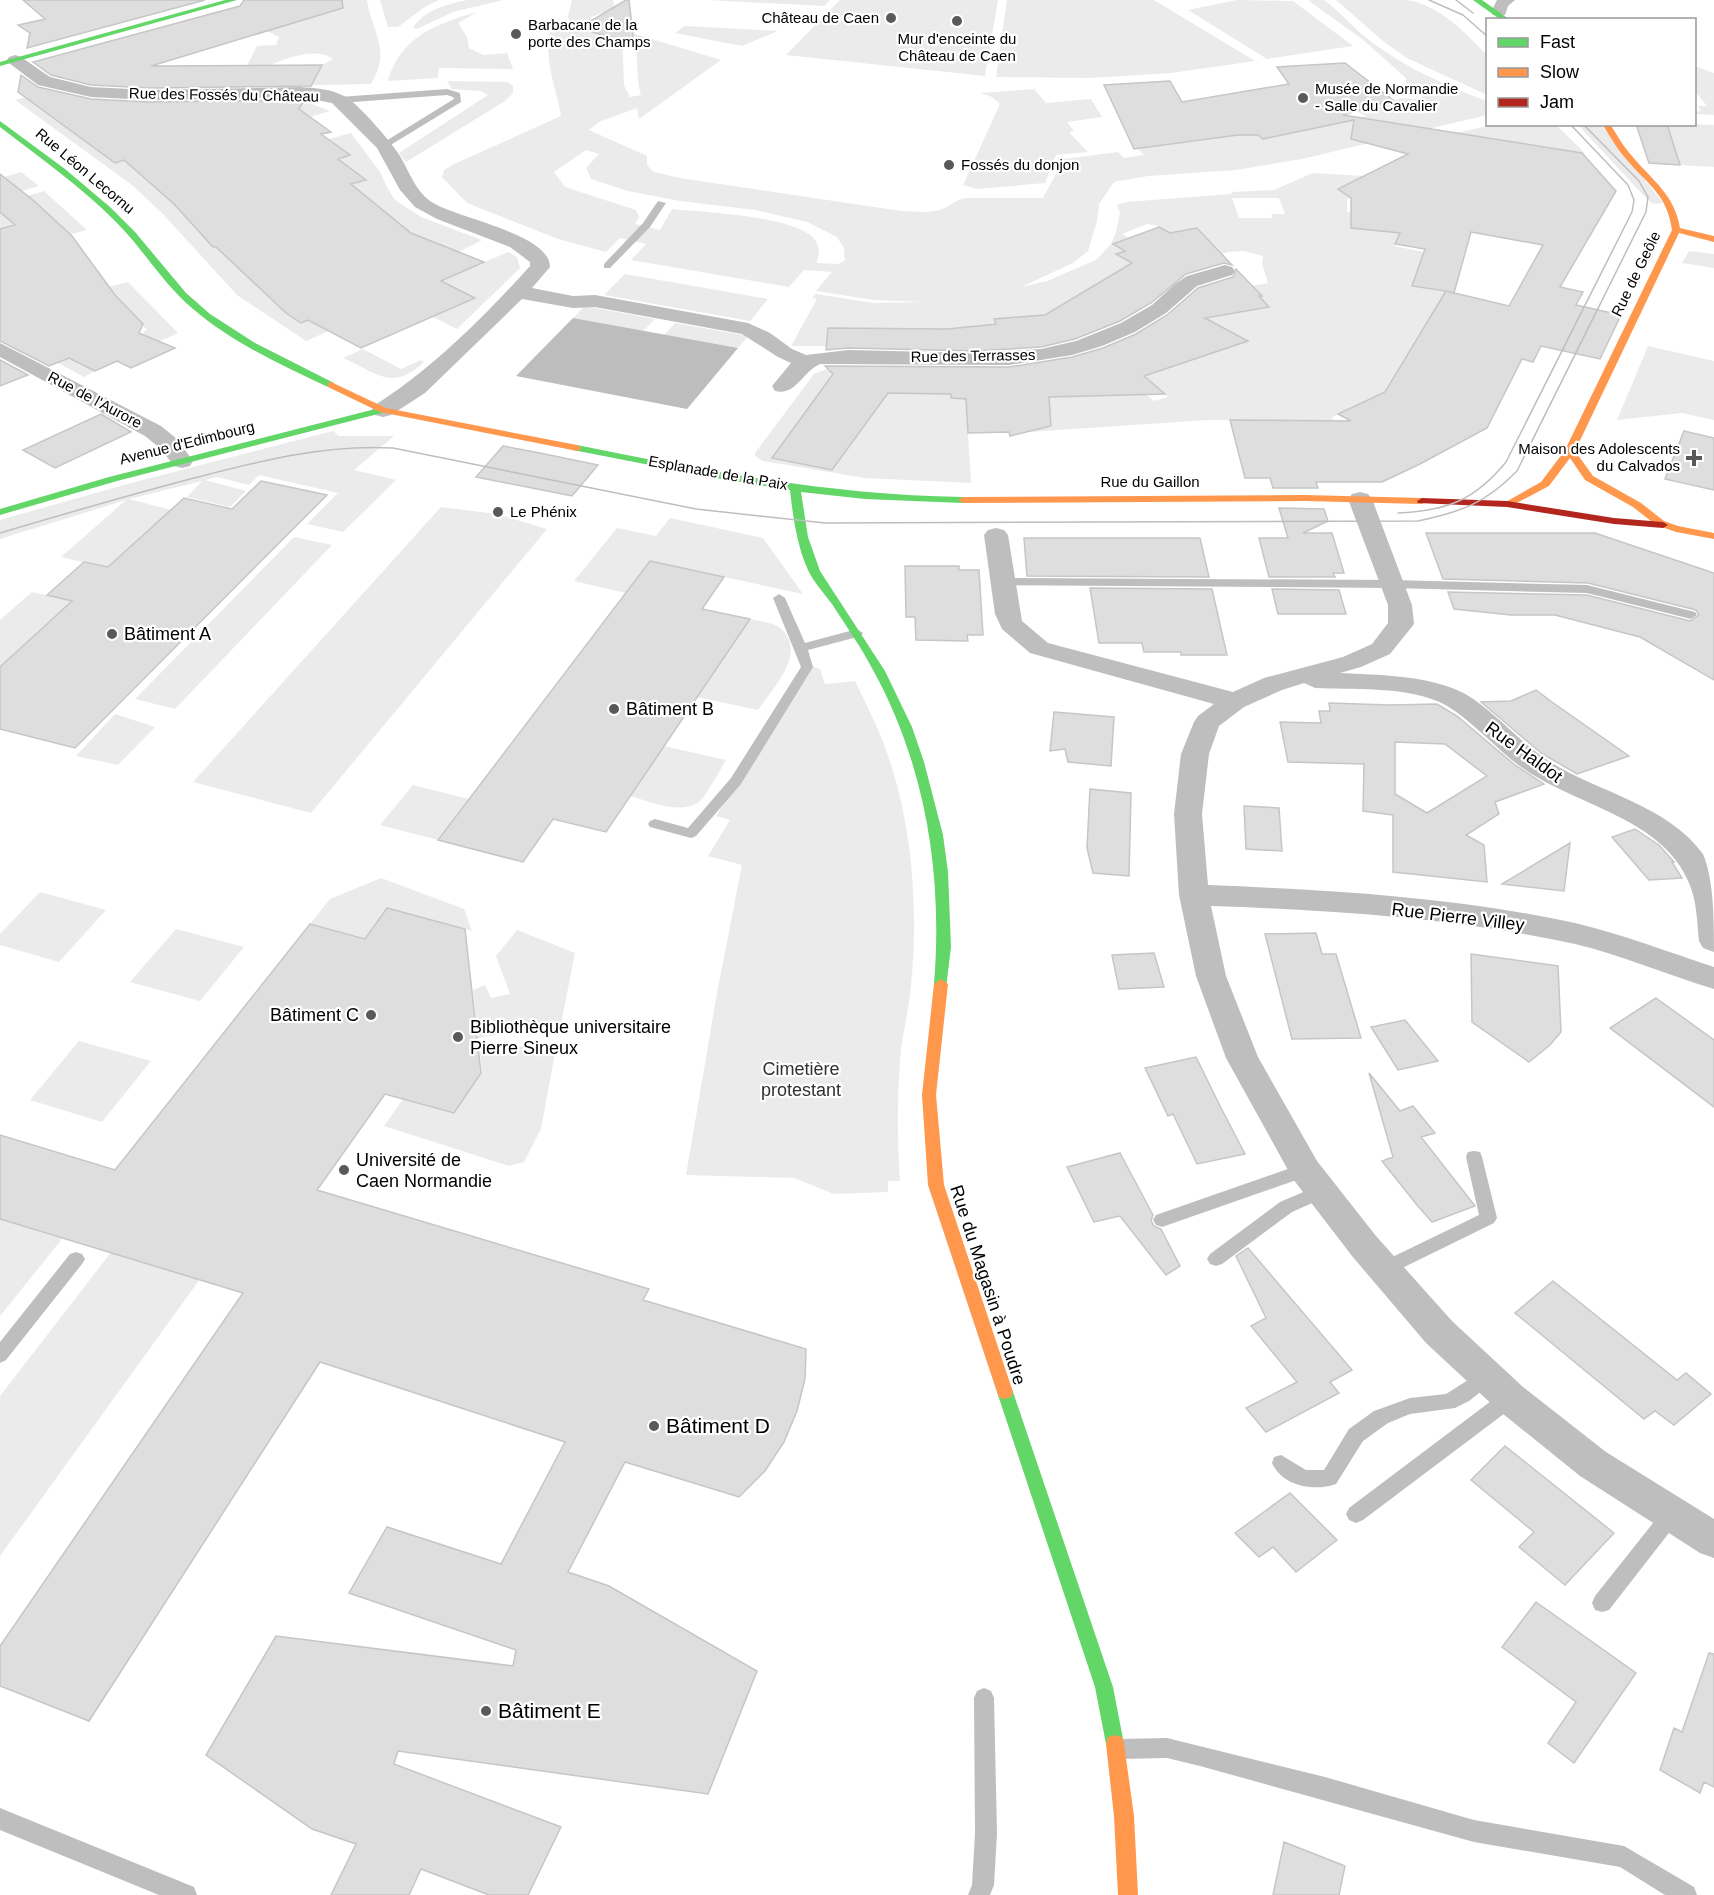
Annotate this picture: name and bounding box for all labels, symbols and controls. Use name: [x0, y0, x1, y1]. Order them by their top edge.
place label: Château de Caen: [761, 9, 879, 26]
marker: Château de Caen: [884, 11, 898, 25]
marker: Mur d'enceinte du Château de Caen: [950, 14, 964, 28]
place label: Barbacane de la porte des Champs: [528, 16, 651, 50]
legend: [1486, 18, 1696, 126]
marker: Barbacane de la porte des Champs: [509, 27, 523, 41]
place label: Mur d'enceinte du Château de Caen: [898, 30, 1016, 64]
text: Fast: [1540, 32, 1575, 52]
text: Slow: [1540, 62, 1580, 82]
place label: Musée de Normandie - Salle du Cavalier: [1315, 80, 1458, 114]
street label: Rue des Fossés du Château: [129, 84, 319, 105]
marker: Musée de Normandie - Salle du Cavalier: [1296, 91, 1310, 105]
text: Jam: [1540, 92, 1574, 112]
street label: Rue Léon Lecornu: [33, 124, 138, 217]
place label: Fossés du donjon: [961, 156, 1079, 173]
marker: Fossés du donjon: [942, 158, 956, 172]
street label: Rue de Geôle: [1608, 228, 1663, 319]
street label: Rue des Terrasses: [910, 346, 1036, 365]
street label: Rue de l'Aurore: [45, 368, 145, 431]
street label: Avenue d'Edimbourg: [118, 418, 256, 468]
place label: Maison des Adolescents du Calvados: [1518, 440, 1680, 474]
marker: Maison des Adolescents du Calvados: [1685, 449, 1703, 467]
street label: Esplanade de la Paix: [647, 452, 789, 493]
street label: Rue du Gaillon: [1100, 473, 1200, 490]
place label: Le Phénix: [510, 503, 577, 520]
marker: Le Phénix: [491, 505, 505, 519]
place label: Bâtiment A: [124, 624, 211, 644]
marker: Bâtiment A: [105, 627, 119, 641]
place label: Bâtiment B: [626, 699, 714, 719]
marker: Bâtiment B: [607, 702, 621, 716]
street label: Rue Haldot: [1482, 717, 1566, 787]
street label: Rue Pierre Villey: [1390, 899, 1526, 935]
place label: Bâtiment C: [270, 1005, 359, 1025]
marker: Bâtiment C: [364, 1008, 378, 1022]
place label: Bibliothèque universitaire Pierre Sineux: [470, 1017, 671, 1058]
marker: Bibliothèque universitaire Pierre Sineux: [451, 1030, 465, 1044]
park label: Cimetière protestant: [761, 1059, 841, 1100]
place label: Université de Caen Normandie: [356, 1150, 492, 1191]
marker: Université de Caen Normandie: [337, 1163, 351, 1177]
street label: Rue du Magasin à Poudre: [946, 1182, 1030, 1388]
place label: Bâtiment D: [666, 1414, 770, 1437]
marker: Bâtiment D: [647, 1419, 661, 1433]
place label: Bâtiment E: [498, 1699, 601, 1722]
marker: Bâtiment E: [479, 1704, 493, 1718]

